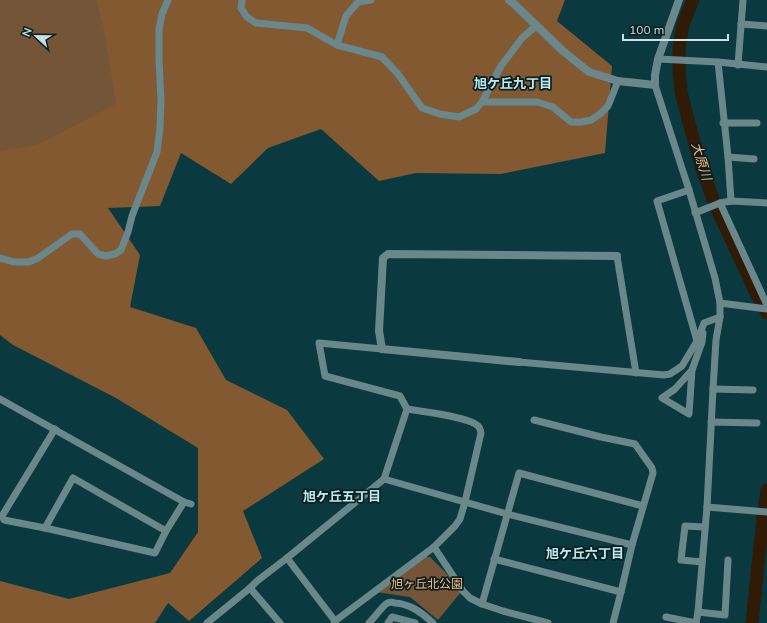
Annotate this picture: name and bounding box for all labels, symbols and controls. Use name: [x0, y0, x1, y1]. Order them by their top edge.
north arrow: [16, 16, 56, 56]
scale bar: [623, 16, 728, 42]
text: 100 m: [629, 22, 664, 37]
text: N: [19, 26, 35, 39]
district label: 旭ケ丘九丁目: [474, 75, 552, 91]
water label: 大原川: [689, 140, 716, 184]
district label: 旭ケ丘五丁目: [303, 488, 381, 504]
district label: 旭ケ丘六丁目: [546, 545, 624, 561]
park label: 旭ヶ丘北公園: [391, 576, 463, 591]

